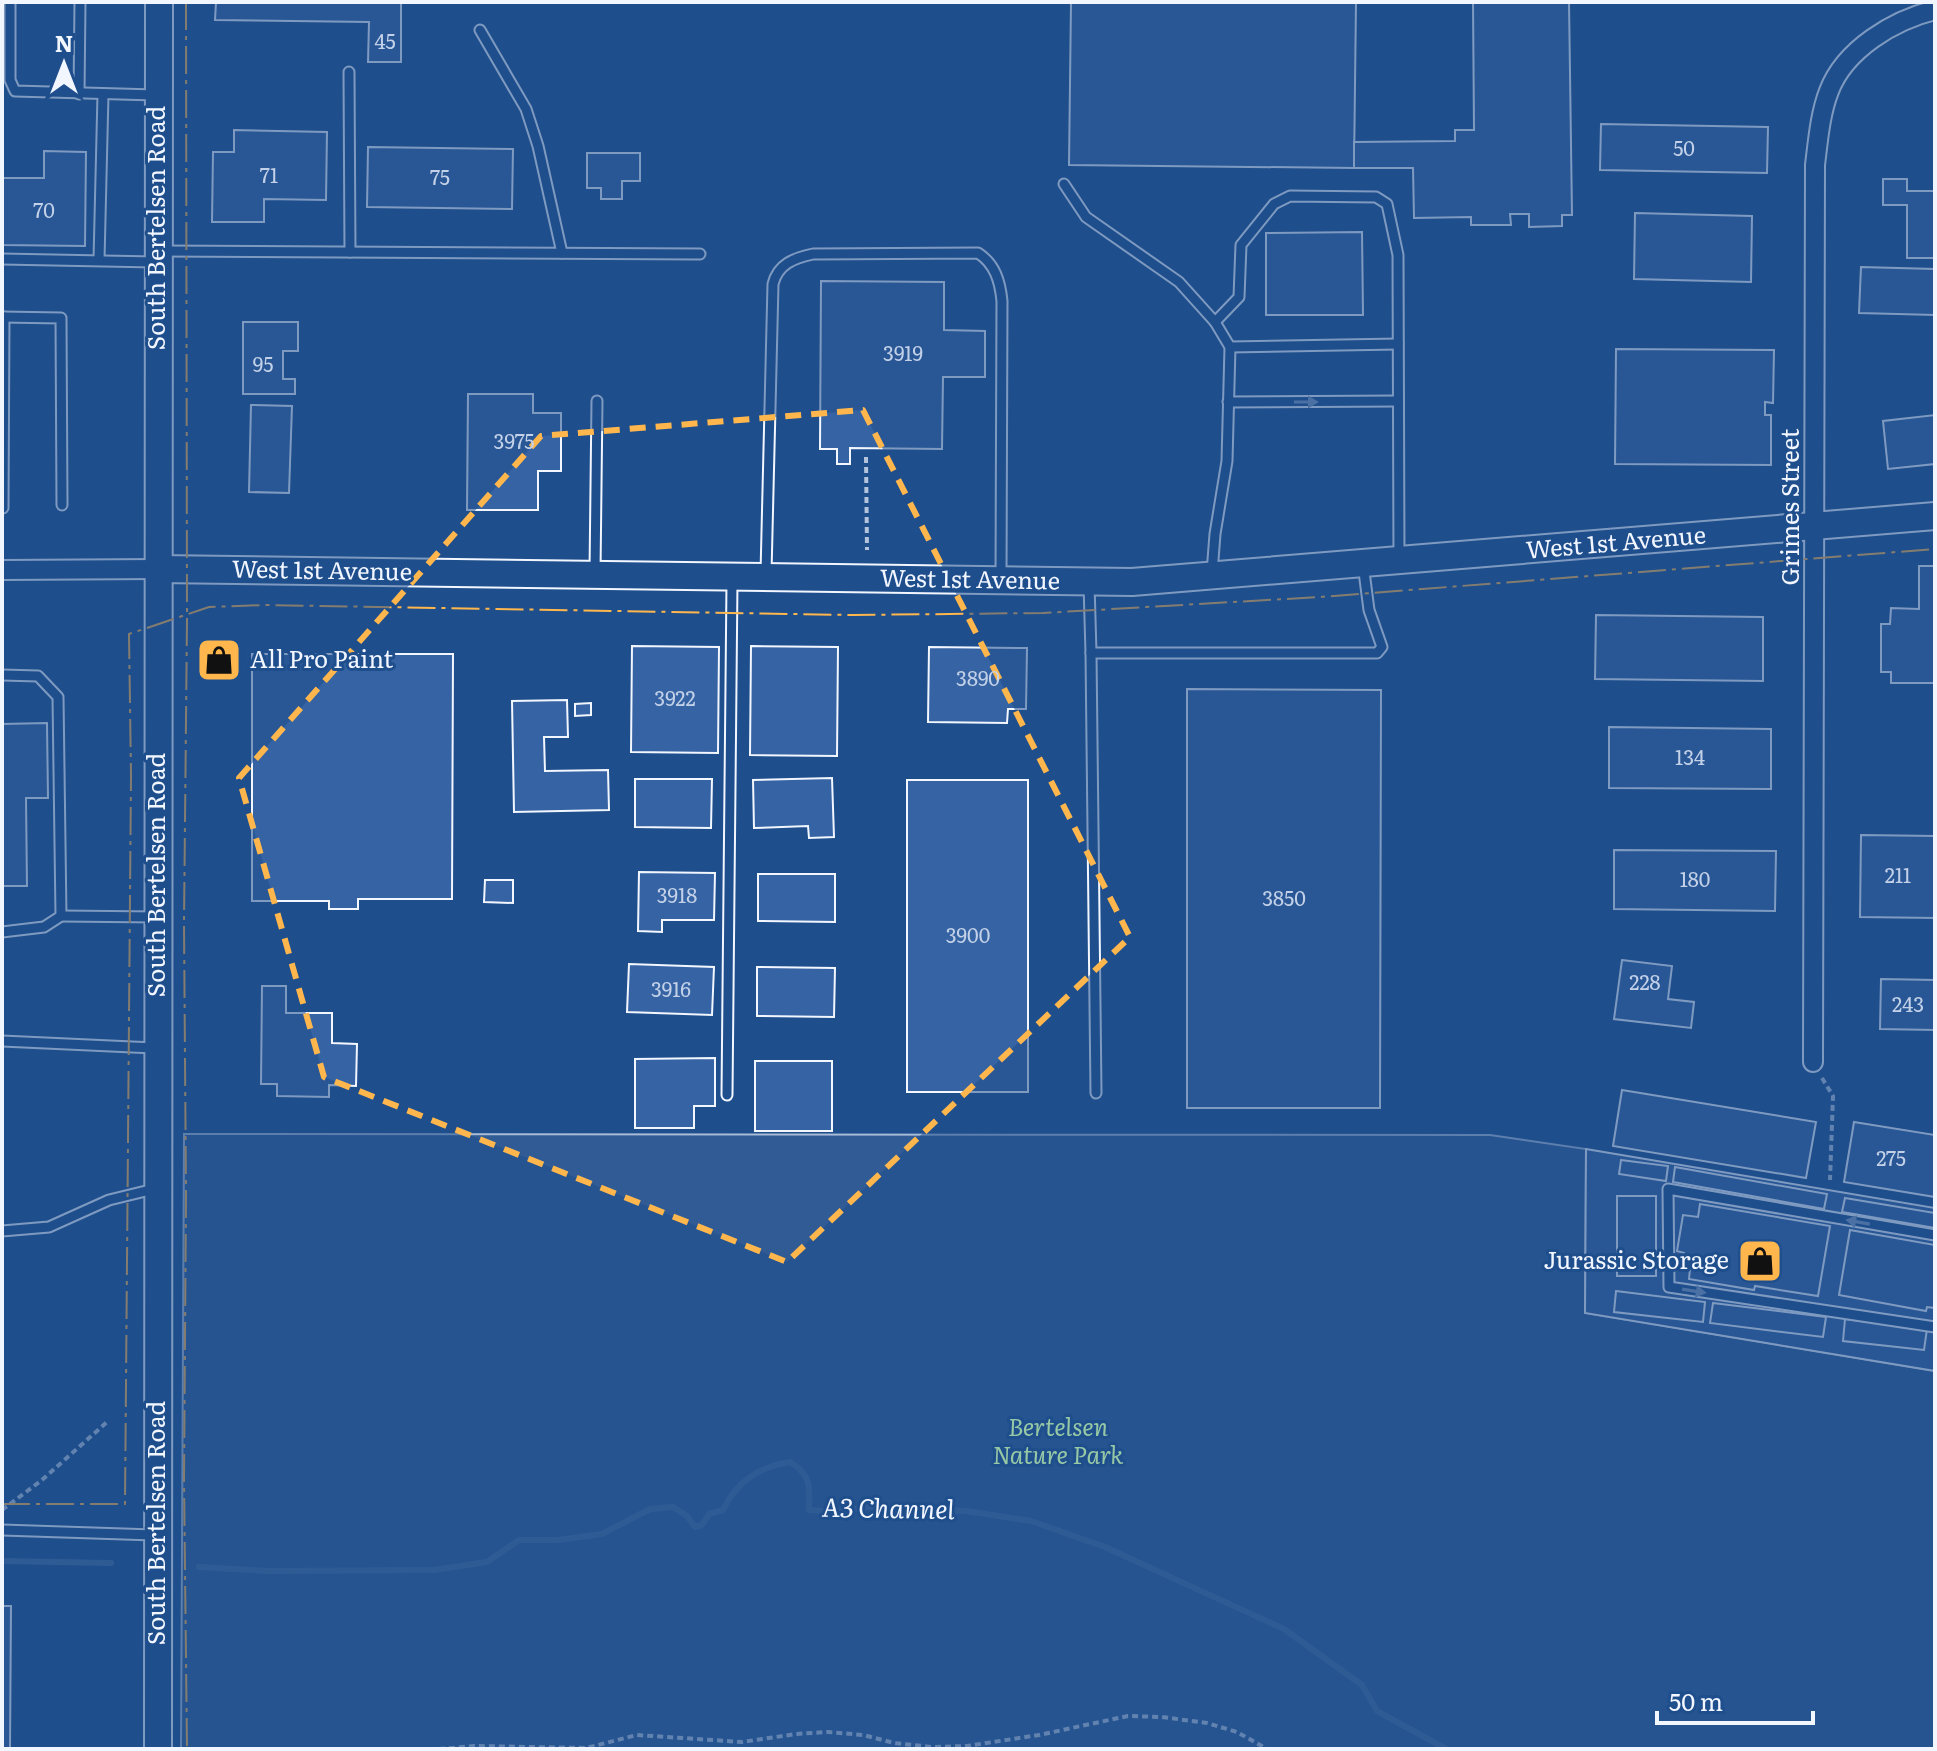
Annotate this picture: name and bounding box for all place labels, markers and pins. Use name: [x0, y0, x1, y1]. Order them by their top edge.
shop icon: All Pro Paint: [195, 636, 243, 684]
place label: All Pro Paint: [250, 640, 393, 675]
shop icon: Jurassic Storage: [1736, 1237, 1784, 1285]
place label: Jurassic Storage: [1543, 1241, 1729, 1276]

